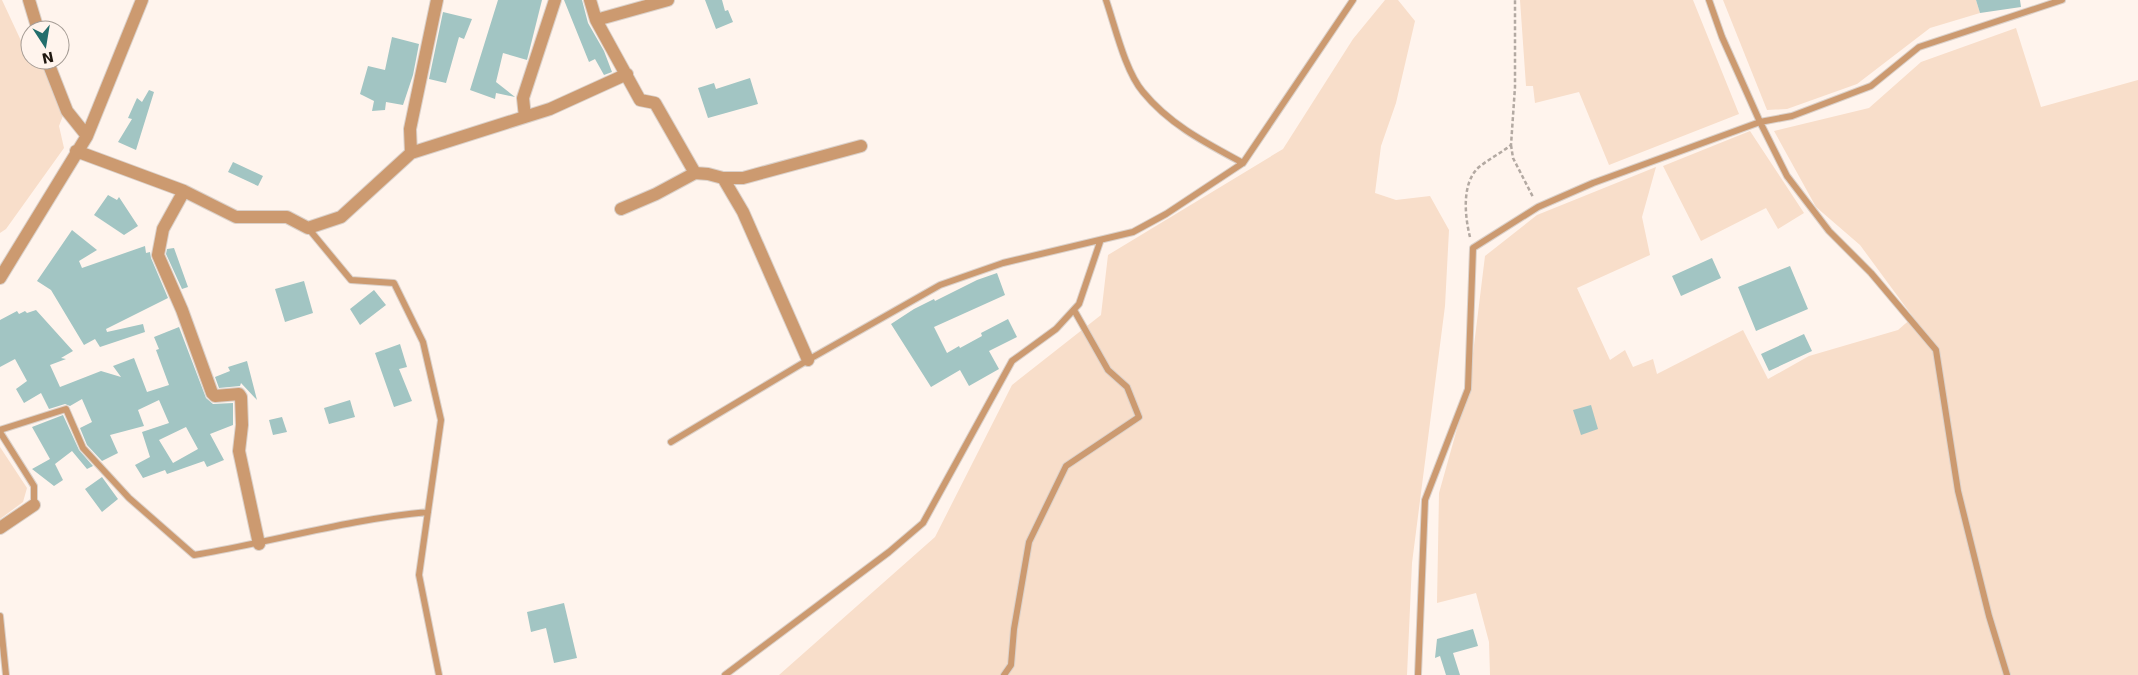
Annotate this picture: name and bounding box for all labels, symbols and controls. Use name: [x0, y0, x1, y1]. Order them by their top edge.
north arrow: [20, 20, 70, 70]
text: N: [40, 49, 55, 67]

